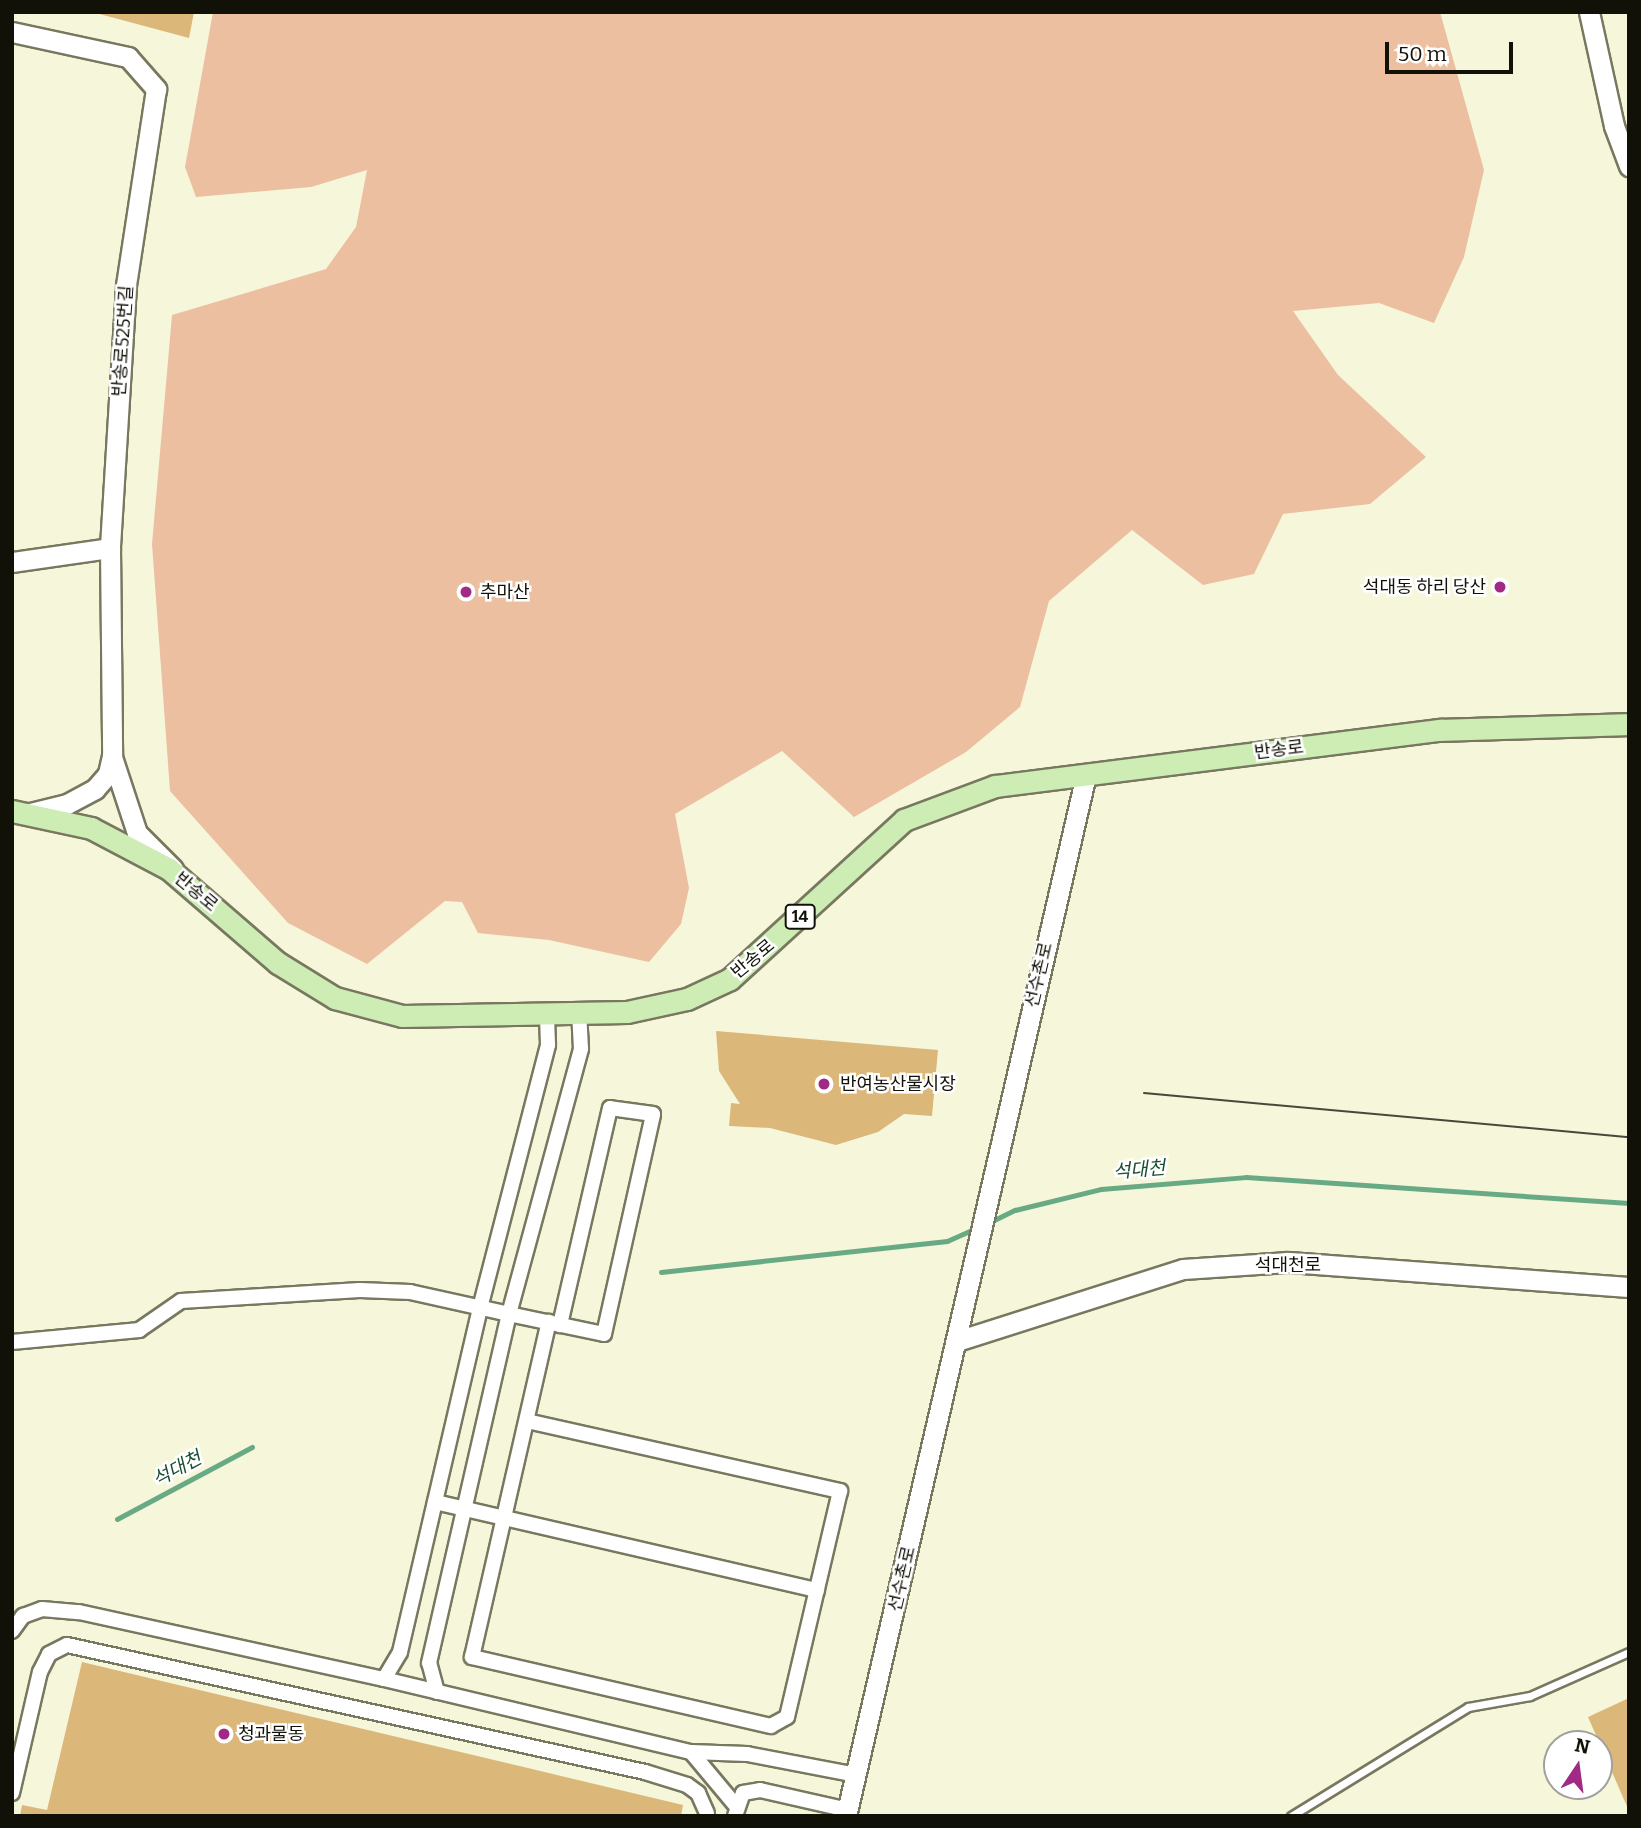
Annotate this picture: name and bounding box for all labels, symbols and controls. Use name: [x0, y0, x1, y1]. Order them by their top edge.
scale bar: [1389, 28, 1517, 72]
text: 50 m: [1398, 41, 1447, 67]
street label: 반송로525번길: [108, 285, 138, 397]
place label: 석대동 하리 당산: [1363, 576, 1486, 598]
marker: 석대동 하리 당산: [1492, 579, 1508, 595]
place label: 추마산: [480, 581, 530, 603]
marker: 추마산: [458, 584, 474, 600]
street label: 반송로: [1253, 736, 1305, 764]
street label: 반송로: [170, 868, 222, 916]
road number: 14: [784, 904, 816, 930]
street label: 반송로: [727, 935, 779, 983]
street label: 선수촌로: [1021, 940, 1057, 1010]
place label: 반여농산물시장: [840, 1073, 956, 1095]
marker: 반여농산물시장: [814, 1074, 834, 1094]
water label: 석대천: [1112, 1156, 1166, 1184]
street label: 석대천로: [1255, 1254, 1321, 1276]
water label: 석대천: [148, 1447, 206, 1491]
street label: 선수촌로: [884, 1544, 920, 1614]
place label: 청과물동: [238, 1723, 304, 1745]
marker: 청과물동: [216, 1726, 232, 1742]
north arrow: [1543, 1730, 1613, 1800]
text: N: [1573, 1733, 1592, 1759]

